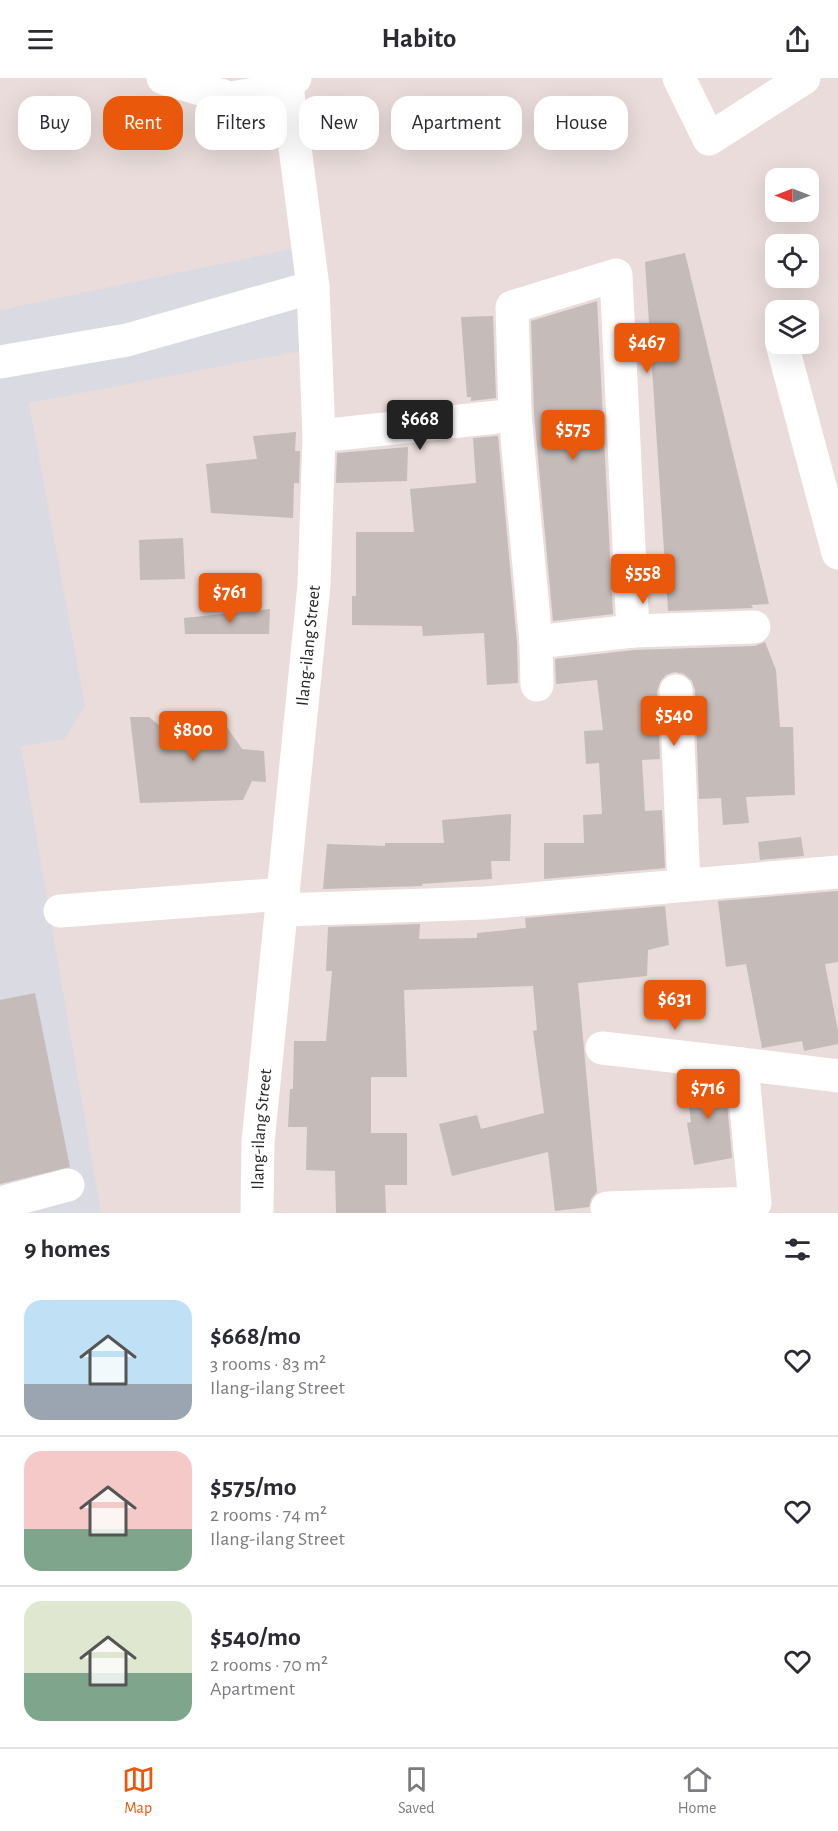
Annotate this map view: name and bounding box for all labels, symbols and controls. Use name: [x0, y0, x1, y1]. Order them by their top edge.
icon: menu: [24, 23, 57, 56]
icon: share: [781, 23, 814, 56]
text: Habito: [382, 25, 456, 52]
chip: Buy: [18, 96, 91, 150]
chip: Rent: [103, 96, 183, 150]
chip: Filters: [195, 96, 287, 150]
chip: New: [299, 96, 379, 150]
chip: Apartment: [391, 96, 522, 150]
chip: House: [534, 96, 628, 150]
north arrow: [765, 168, 819, 222]
map controls: [765, 168, 819, 354]
button: locate: [765, 234, 819, 288]
button: layers: [765, 300, 819, 354]
pin: $467: [611, 323, 683, 374]
text: $467: [628, 332, 666, 352]
pin: $668: [384, 400, 456, 451]
text: $668: [401, 409, 439, 429]
pin: $575: [537, 410, 609, 461]
text: $575: [556, 419, 590, 439]
pin: $558: [607, 554, 679, 605]
text: $558: [625, 563, 661, 583]
pin: $761: [194, 573, 266, 624]
text: $761: [213, 582, 247, 602]
street label: Ilang-ilang Street: [294, 584, 324, 707]
pin: $540: [638, 696, 710, 747]
text: $540: [655, 705, 693, 725]
pin: $800: [157, 711, 229, 762]
text: $800: [173, 720, 213, 740]
pin: $631: [639, 980, 711, 1031]
text: $631: [658, 989, 692, 1009]
street label: Ilang-ilang Street: [249, 1068, 275, 1190]
pin: $716: [672, 1069, 744, 1120]
text: $716: [691, 1078, 725, 1098]
icon: filters: [781, 1233, 814, 1266]
text: 9 homes: [24, 1236, 110, 1262]
text: $668/mo: [210, 1323, 301, 1349]
icon: home: [72, 1324, 144, 1396]
icon: heart: [781, 1344, 814, 1377]
text: 3 rooms · 83 m²: [210, 1354, 326, 1374]
text: Ilang-ilang Street: [210, 1378, 345, 1398]
text: $575/mo: [210, 1474, 297, 1500]
icon: home: [72, 1475, 144, 1547]
icon: heart: [781, 1495, 814, 1528]
text: 2 rooms · 74 m²: [210, 1505, 327, 1525]
text: Ilang-ilang Street: [210, 1529, 345, 1549]
text: $540/mo: [210, 1624, 301, 1650]
icon: home: [72, 1625, 144, 1697]
icon: heart: [781, 1645, 814, 1678]
text: 2 rooms · 70 m²: [210, 1655, 328, 1675]
text: Apartment: [210, 1679, 295, 1699]
tab: Map: [122, 1763, 155, 1818]
tab: Saved: [398, 1763, 435, 1818]
tab: Home: [678, 1763, 716, 1818]

